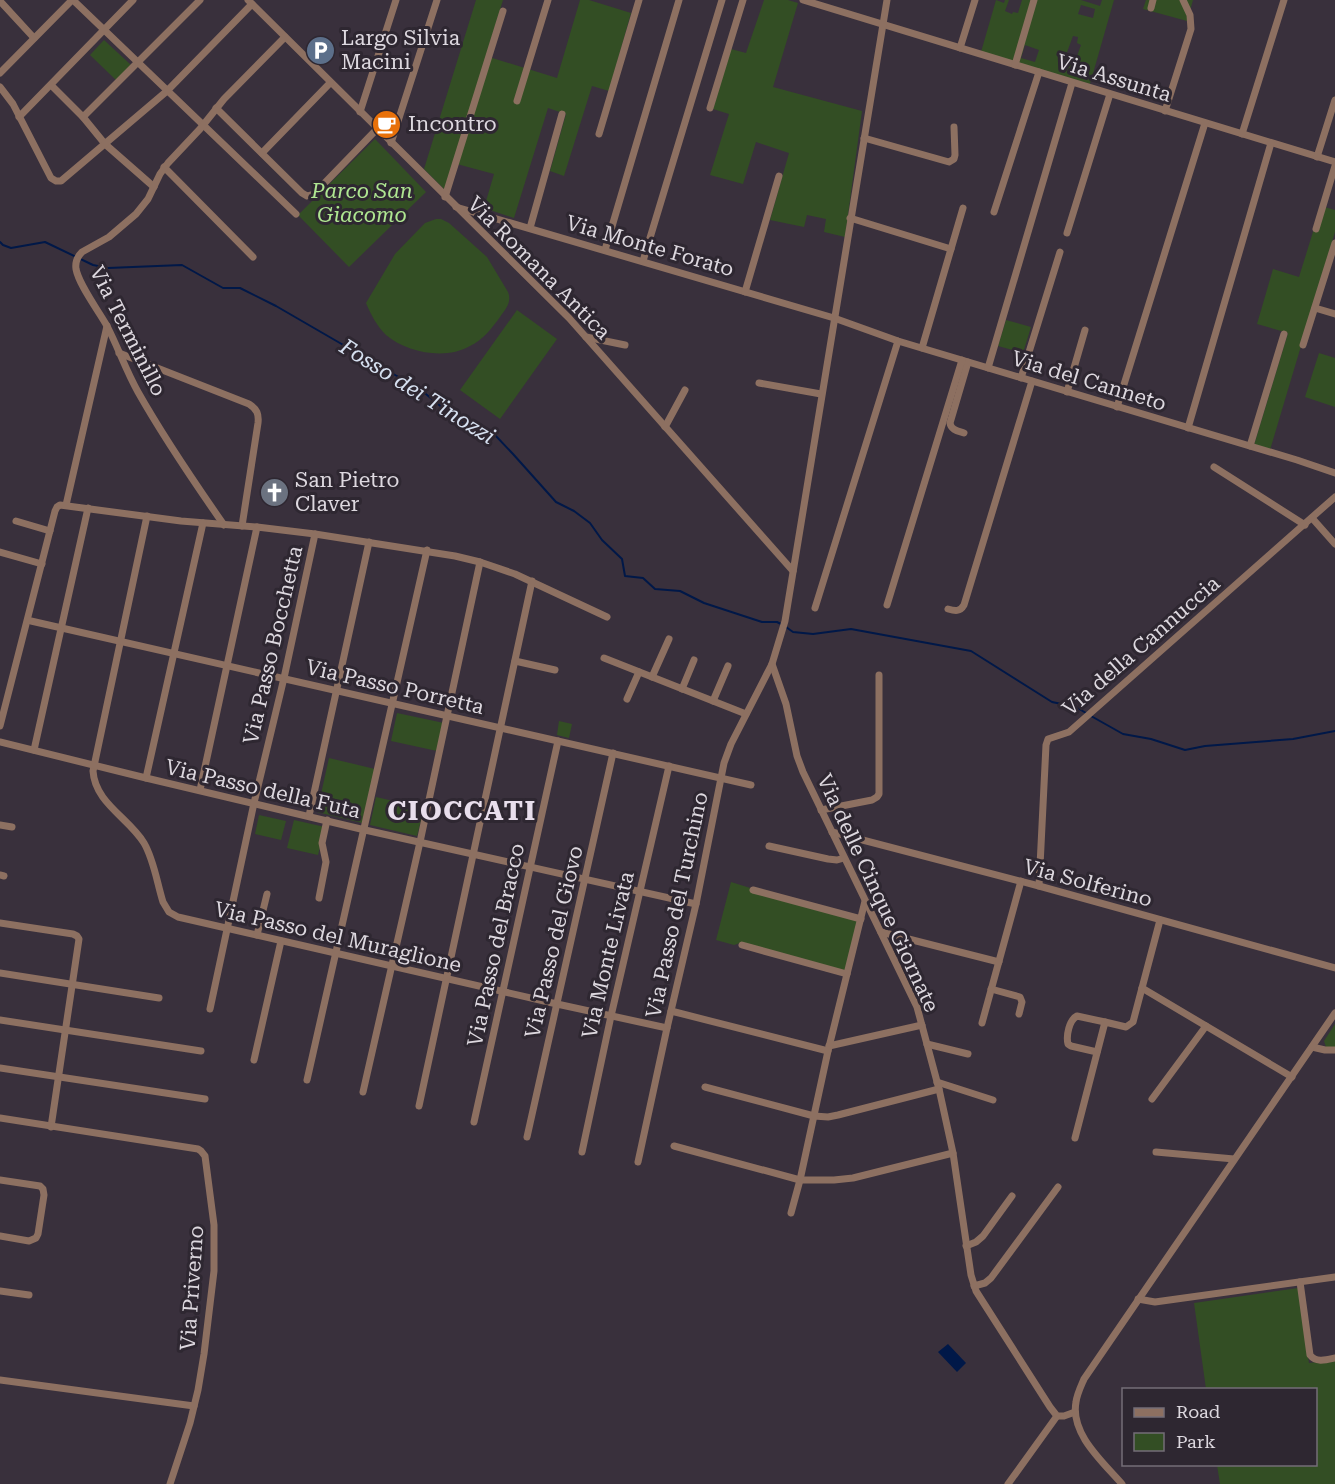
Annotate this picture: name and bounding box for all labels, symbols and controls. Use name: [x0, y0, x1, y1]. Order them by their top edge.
place label: Largo Silvia Macini: [341, 26, 461, 74]
parking icon: Largo Silvia Macini: [304, 34, 336, 66]
street label: Via Assunta: [1054, 49, 1175, 107]
cafe icon: Incontro: [371, 108, 403, 140]
place label: Incontro: [408, 112, 497, 136]
park label: Parco San Giacomo: [310, 179, 413, 227]
street label: Via Romana Antica: [463, 192, 616, 345]
street label: Via Monte Forato: [563, 211, 737, 281]
street label: Via Terminillo: [85, 262, 171, 400]
water label: Fosso dei Tinozzi: [335, 333, 500, 449]
street label: Via del Canneto: [1009, 346, 1169, 416]
place label: San Pietro Claver: [295, 468, 399, 516]
church icon: San Pietro Claver: [258, 476, 290, 508]
street label: Via Passo Bocchetta: [238, 543, 308, 747]
street label: Via della Cannuccia: [1057, 571, 1225, 721]
street label: Via Passo Porretta: [304, 655, 487, 719]
street label: Via Passo della Futa: [163, 755, 364, 823]
street label: Via delle Cinque Giornate: [812, 770, 944, 1016]
street label: Via Passo del Turchino: [641, 790, 713, 1020]
district label: CIOCCATI: [387, 795, 537, 827]
street label: Via Passo del Bracco: [463, 841, 529, 1049]
street label: Via Passo del Giovo: [520, 843, 588, 1041]
street label: Via Solferino: [1021, 854, 1155, 912]
street label: Via Monte Livata: [577, 869, 639, 1041]
street label: Via Passo del Muraglione: [212, 897, 464, 977]
street label: Via Priverno: [176, 1225, 208, 1351]
legend: [1122, 1388, 1317, 1466]
text: Road: [1176, 1401, 1221, 1422]
text: Park: [1176, 1431, 1216, 1452]

